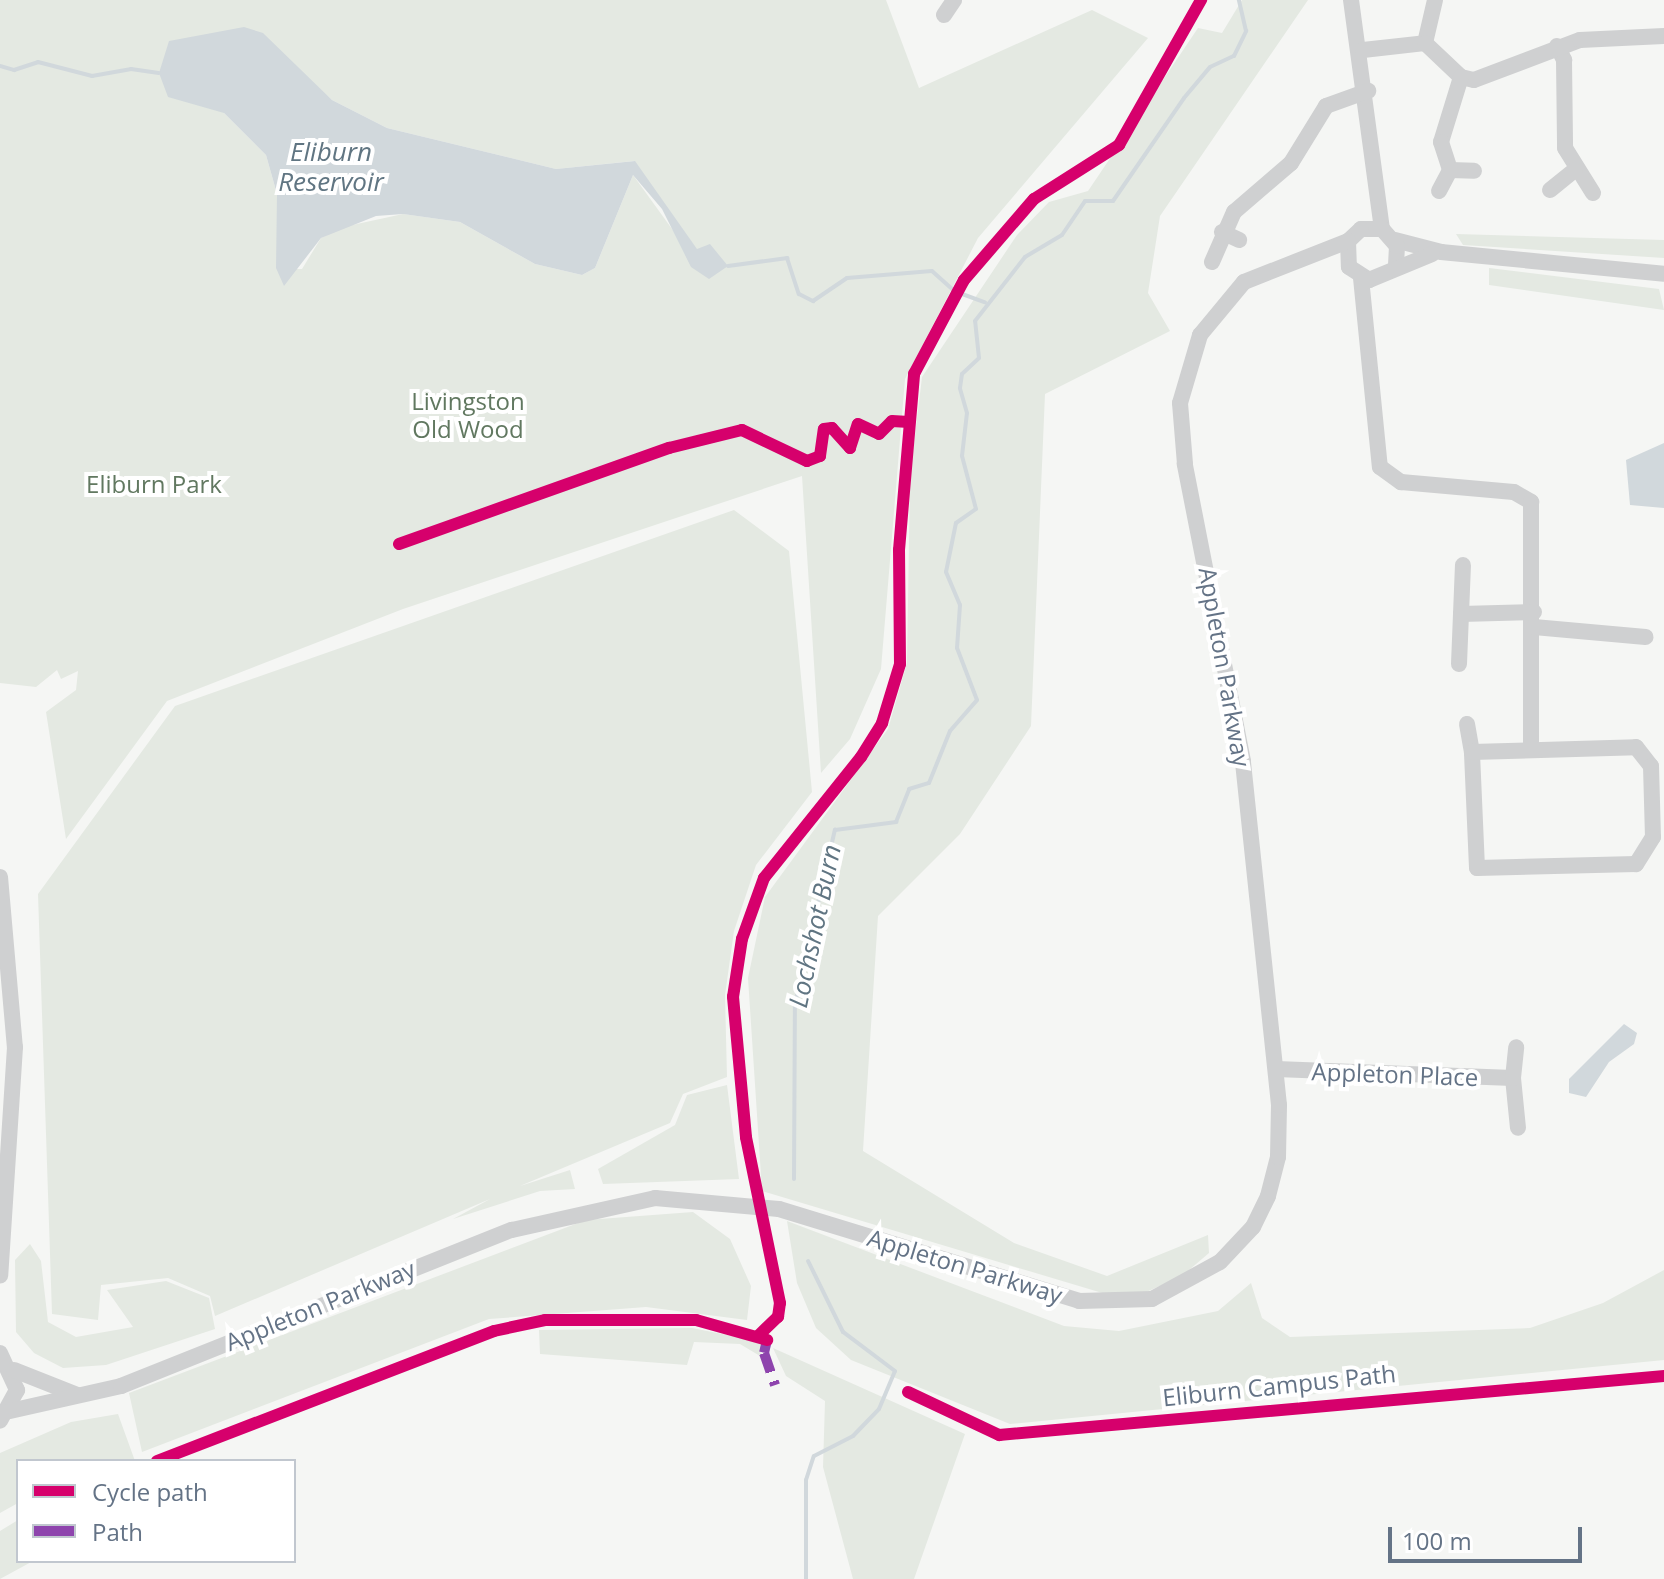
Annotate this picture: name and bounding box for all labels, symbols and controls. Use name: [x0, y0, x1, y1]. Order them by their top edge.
water label: Eliburn Reservoir: [278, 136, 384, 198]
park label: Livingston Old Wood: [411, 387, 525, 443]
park label: Eliburn Park: [86, 470, 222, 498]
street label: Appleton Parkway: [1193, 565, 1257, 769]
water label: Lochshot Burn: [782, 842, 848, 1010]
street label: Appleton Place: [1311, 1057, 1479, 1091]
street label: Appleton Parkway: [864, 1223, 1066, 1309]
street label: Appleton Parkway: [221, 1254, 419, 1356]
street label: Eliburn Campus Path: [1161, 1358, 1397, 1412]
legend: [16, 1459, 296, 1563]
text: Cycle path: [92, 1475, 208, 1508]
scale bar: [1392, 1511, 1586, 1561]
text: Path: [92, 1515, 143, 1548]
text: 100 m: [1402, 1524, 1472, 1557]

